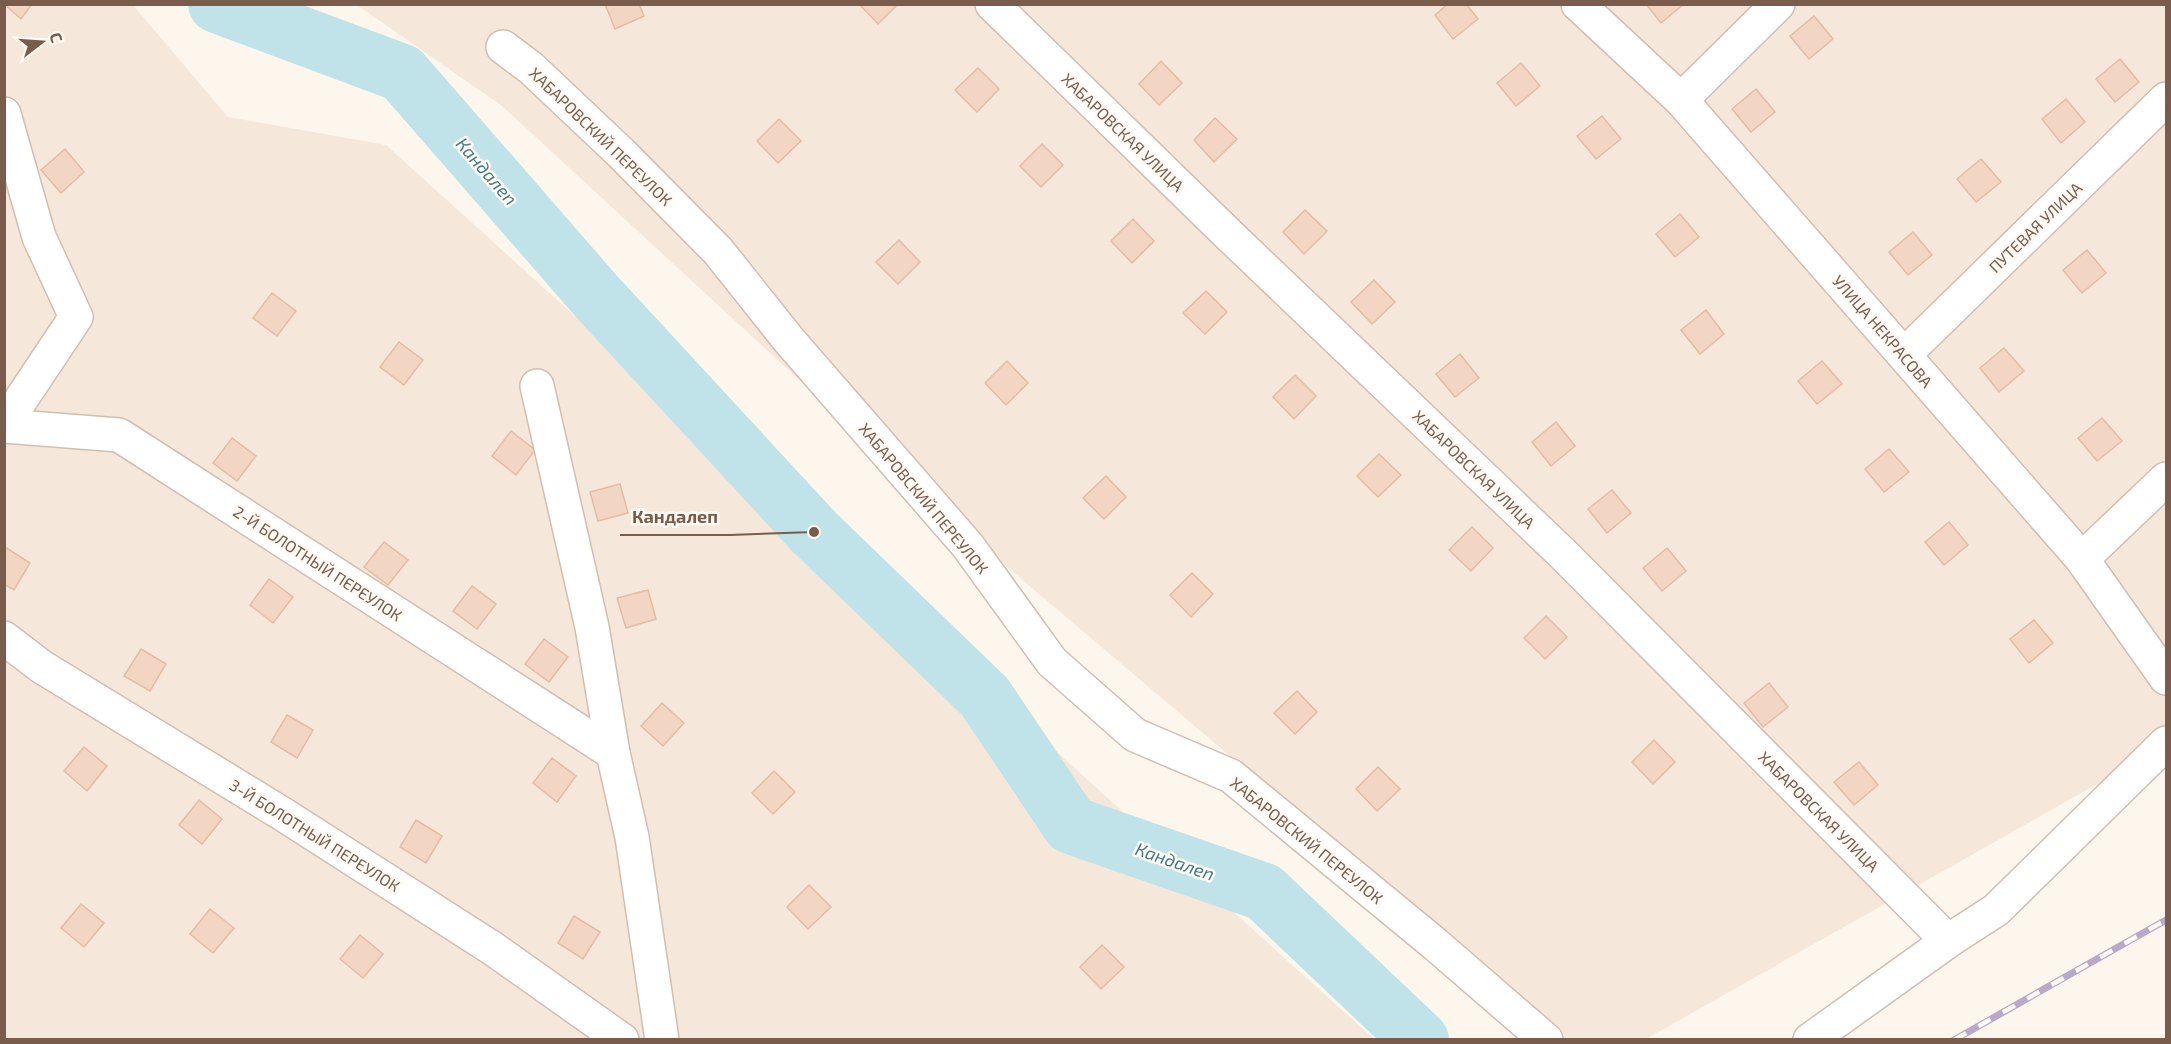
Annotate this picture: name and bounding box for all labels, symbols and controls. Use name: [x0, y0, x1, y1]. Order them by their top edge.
north arrow: [12, 12, 72, 72]
text: С: [46, 30, 67, 45]
street label: ХАБАРОВСКИЙ ПЕРЕУЛОК: [526, 63, 677, 209]
street label: ХАБАРОВСКАЯ УЛИЦА: [1058, 69, 1188, 195]
water label: Кандалеп: [452, 133, 522, 209]
street label: ПУТЕВАЯ УЛИЦА: [1985, 178, 2086, 276]
street label: УЛИЦА НЕКРАСОВА: [1829, 271, 1937, 391]
street label: ХАБАРОВСКАЯ УЛИЦА: [1409, 406, 1539, 532]
street label: ХАБАРОВСКИЙ ПЕРЕУЛОК: [855, 419, 993, 577]
callout: Кандалеп: [620, 499, 730, 535]
street label: 2-Й БОЛОТНЫЙ ПЕРЕУЛОК: [230, 501, 406, 625]
text: Кандалеп: [632, 505, 718, 527]
street label: ХАБАРОВСКАЯ УЛИЦА: [1755, 747, 1883, 875]
street label: ХАБАРОВСКИЙ ПЕРЕУЛОК: [1227, 773, 1387, 908]
street label: 3-Й БОЛОТНЫЙ ПЕРЕУЛОК: [226, 775, 404, 895]
water label: Кандалеп: [1133, 837, 1217, 885]

